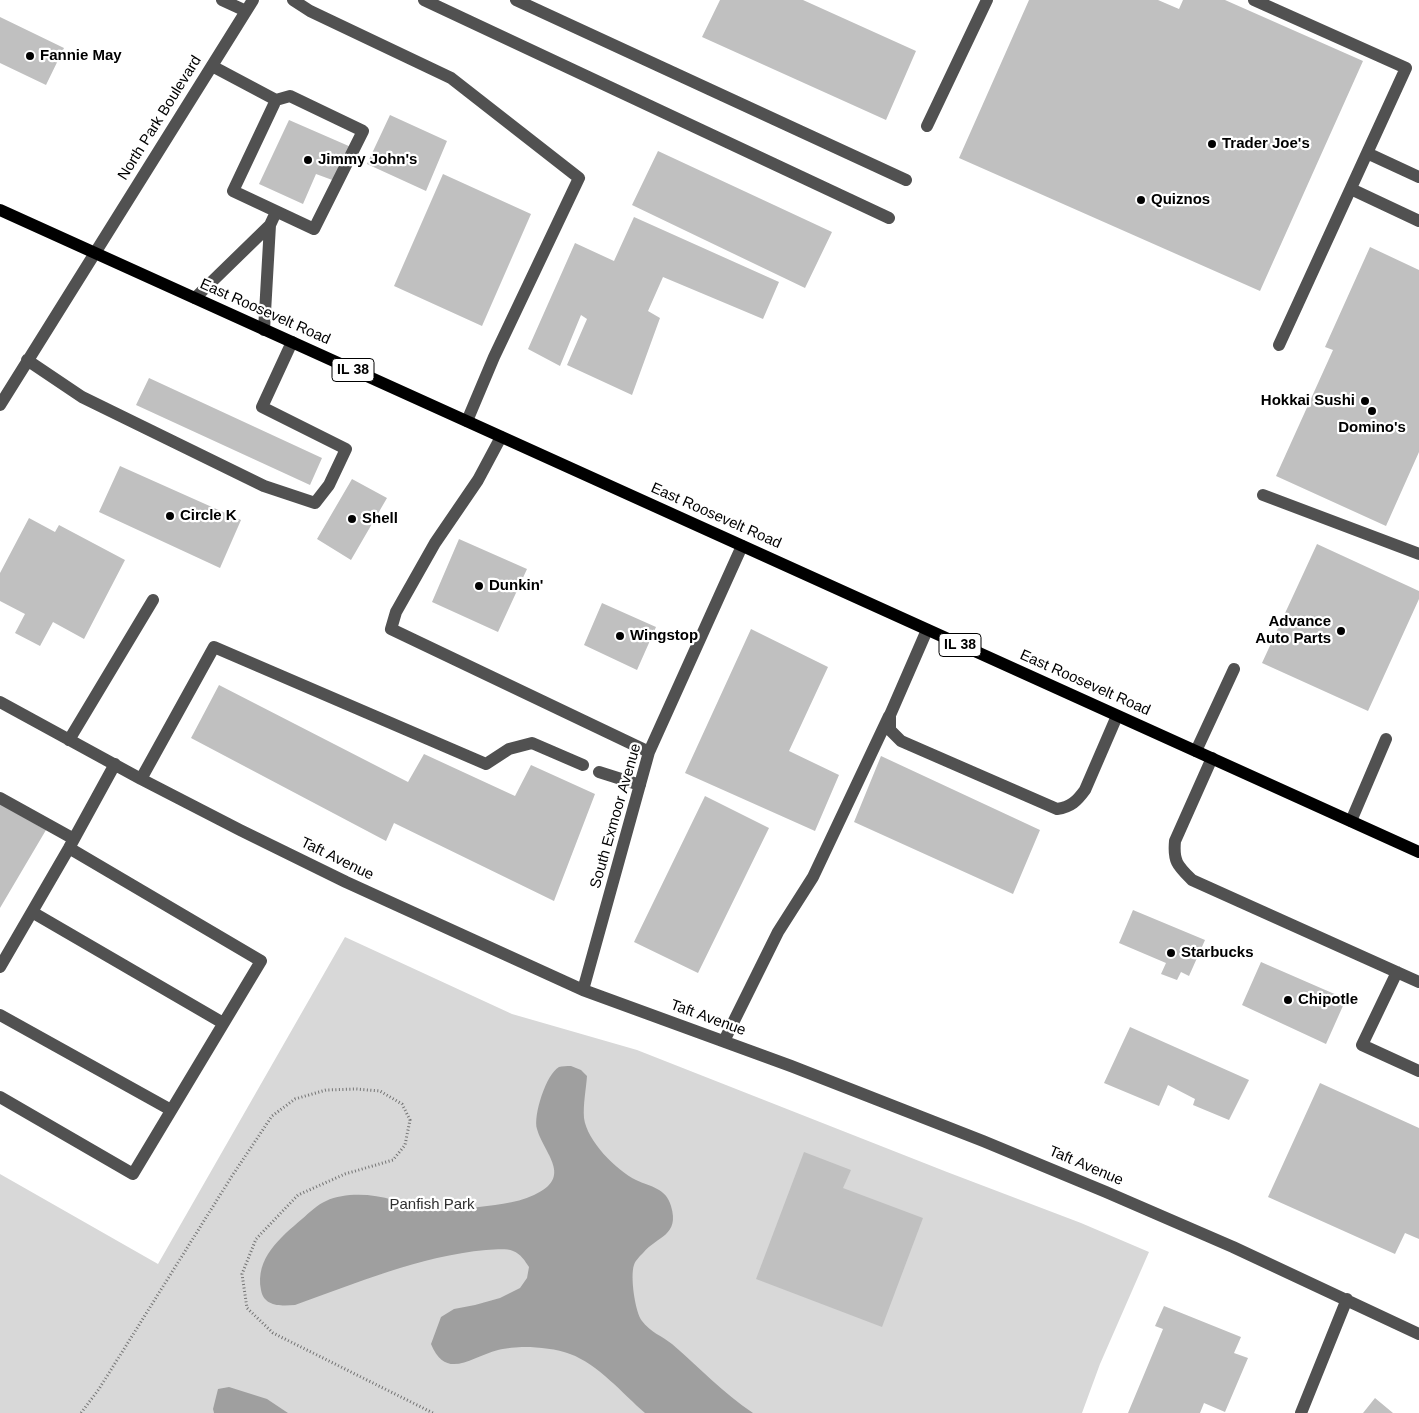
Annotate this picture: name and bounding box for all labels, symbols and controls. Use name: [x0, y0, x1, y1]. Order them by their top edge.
place label: Fannie May: [40, 47, 122, 65]
marker: Fannie May: [24, 50, 36, 62]
street label: North Park Boulevard: [114, 52, 206, 184]
place label: Trader Joe's: [1222, 135, 1310, 153]
marker: Trader Joe's: [1206, 138, 1218, 150]
place label: Jimmy John's: [318, 151, 417, 169]
marker: Jimmy John's: [302, 154, 314, 166]
place label: Quiznos: [1151, 191, 1210, 209]
marker: Quiznos: [1135, 194, 1147, 206]
street label: East Roosevelt Road: [197, 275, 333, 349]
road number: IL 38: [332, 358, 374, 382]
place label: Hokkai Sushi: [1261, 392, 1355, 410]
marker: Hokkai Sushi: [1359, 395, 1371, 407]
marker: Domino's: [1366, 405, 1378, 417]
place label: Domino's: [1338, 419, 1406, 437]
street label: East Roosevelt Road: [648, 479, 784, 553]
place label: Circle K: [180, 507, 237, 525]
marker: Circle K: [164, 510, 176, 522]
place label: Shell: [362, 510, 398, 528]
marker: Shell: [346, 513, 358, 525]
place label: Dunkin': [489, 577, 543, 595]
marker: Dunkin': [473, 580, 485, 592]
place label: Advance Auto Parts: [1255, 613, 1331, 648]
marker: Advance Auto Parts: [1335, 625, 1347, 637]
place label: Wingstop: [630, 627, 698, 645]
marker: Wingstop: [614, 630, 626, 642]
road number: IL 38: [939, 634, 981, 656]
street label: East Roosevelt Road: [1017, 646, 1153, 720]
street label: South Exmoor Avenue: [587, 742, 645, 890]
street label: Taft Avenue: [298, 834, 376, 884]
place label: Starbucks: [1181, 944, 1254, 962]
marker: Starbucks: [1165, 947, 1177, 959]
place label: Chipotle: [1298, 991, 1358, 1009]
marker: Chipotle: [1282, 994, 1294, 1006]
street label: Taft Avenue: [668, 996, 748, 1040]
street label: Taft Avenue: [1046, 1142, 1126, 1190]
park label: Panfish Park: [389, 1196, 475, 1214]

